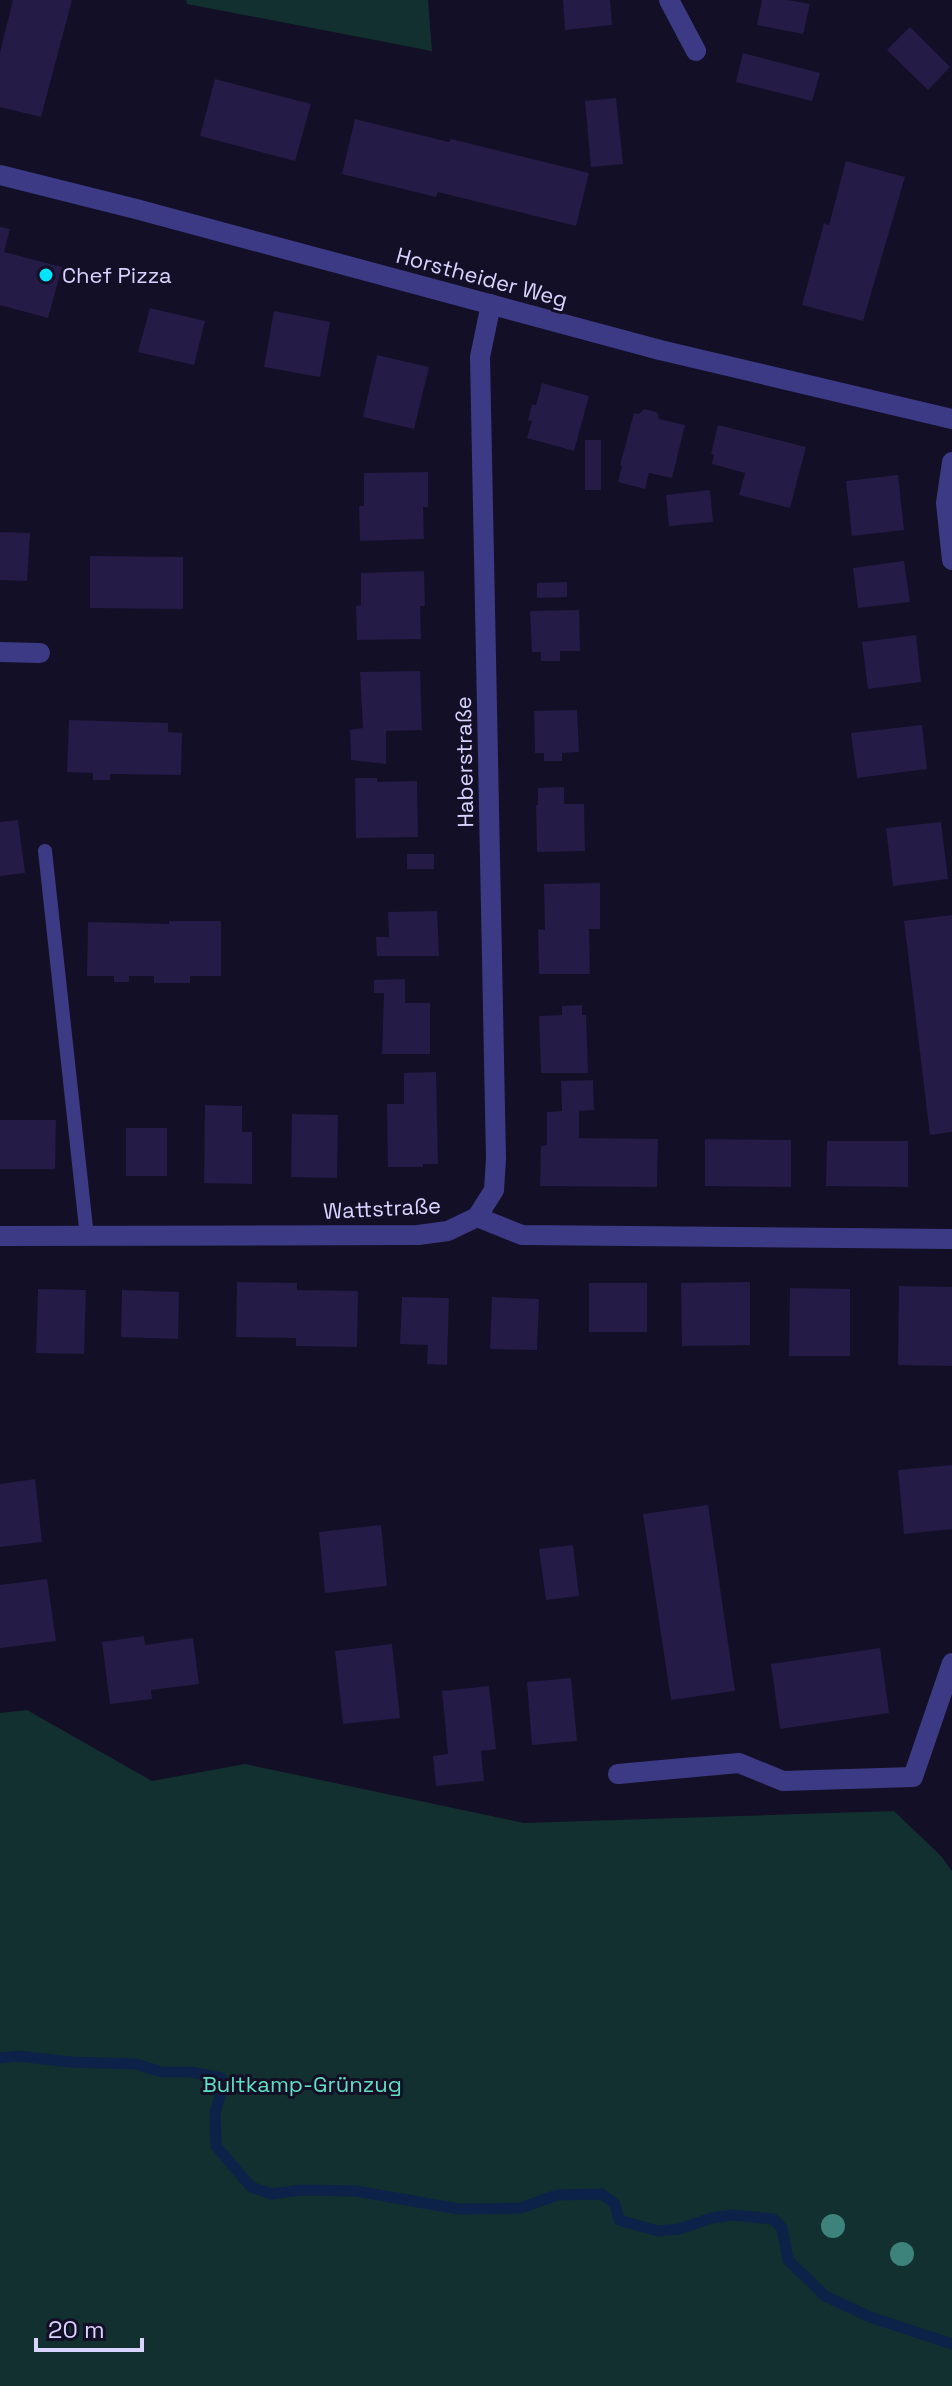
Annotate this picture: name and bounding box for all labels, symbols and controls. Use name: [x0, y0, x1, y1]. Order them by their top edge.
street label: Horstheider Weg: [393, 241, 571, 313]
place label: Chef Pizza: [62, 261, 172, 289]
marker: Chef Pizza: [37, 266, 55, 284]
street label: Haberstraße: [449, 696, 479, 828]
street label: Wattstraße: [322, 1191, 442, 1225]
park label: Bultkamp-Grünzug: [202, 2070, 402, 2098]
scale bar: [36, 2302, 142, 2352]
text: 20 m: [48, 2314, 105, 2345]

